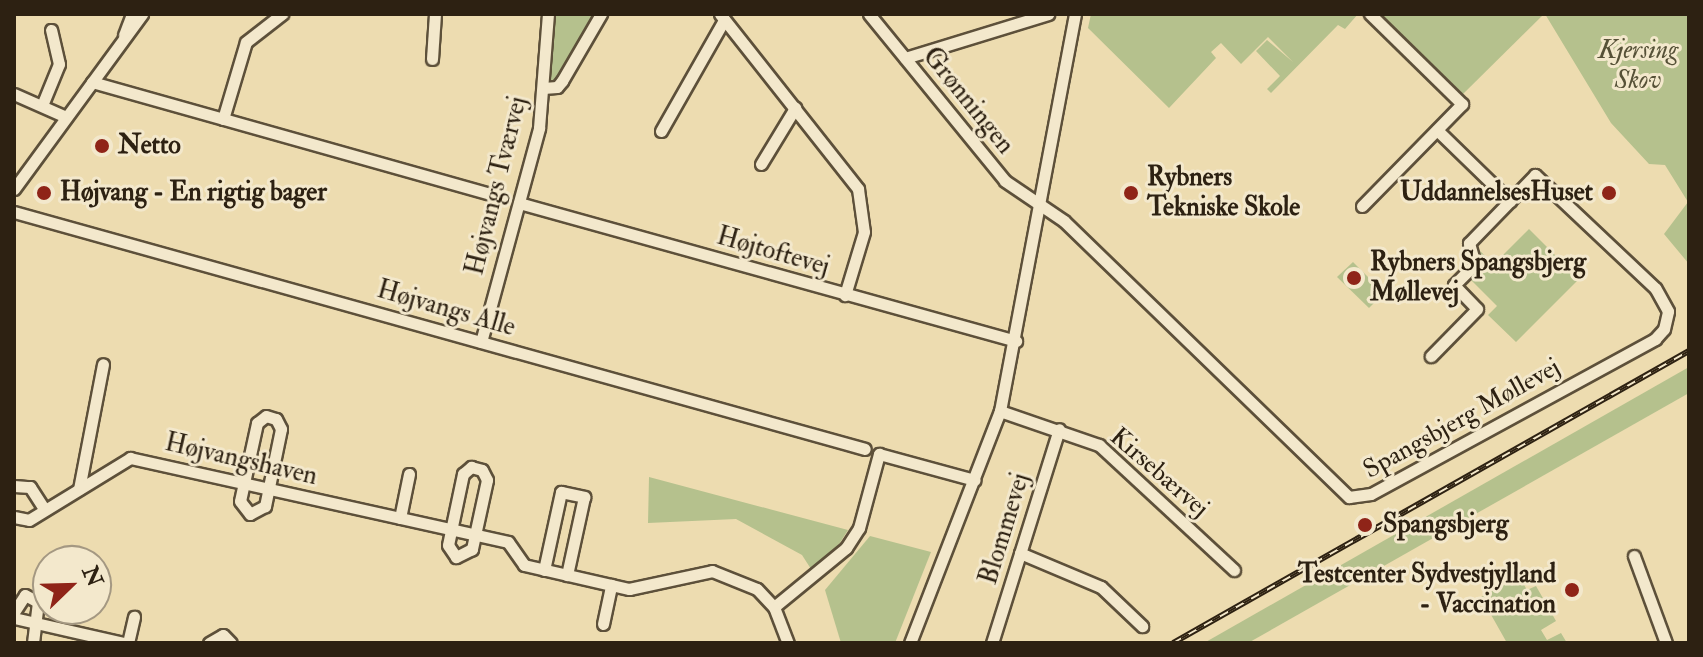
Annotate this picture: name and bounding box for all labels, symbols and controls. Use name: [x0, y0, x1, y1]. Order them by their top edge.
park label: Kjersing Skov: [1598, 35, 1678, 96]
street label: Grønningen: [916, 41, 1020, 161]
street label: Højvangs Tværvej: [460, 93, 534, 279]
place label: Netto: [118, 130, 181, 162]
marker: Netto: [93, 137, 111, 155]
place label: Rybners Tekniske Skole: [1147, 162, 1300, 224]
place label: Højvang - En rigtig bager: [60, 177, 327, 209]
place label: UddannelsesHuset: [1400, 177, 1593, 209]
marker: Højvang - En rigtig bager: [35, 184, 53, 202]
marker: Rybners Tekniske Skole: [1122, 184, 1140, 202]
marker: UddannelsesHuset: [1600, 184, 1618, 202]
street label: Højtoftevej: [713, 221, 833, 283]
place label: Rybners Spangsbjerg Møllevej: [1370, 247, 1586, 308]
marker: Rybners Spangsbjerg Møllevej: [1345, 269, 1363, 287]
street label: Højvangs Alle: [373, 274, 519, 344]
street label: Spangsbjerg Møllevej: [1358, 352, 1566, 486]
street label: Kirsebærvej: [1103, 422, 1215, 524]
street label: Højvangshaven: [162, 427, 320, 493]
street label: Blommevej: [973, 469, 1037, 589]
place label: Spangsbjerg: [1383, 509, 1508, 541]
marker: Spangsbjerg: [1354, 514, 1376, 536]
north arrow: [32, 545, 112, 625]
place label: Testcenter Sydvestjylland - Vaccination: [1298, 559, 1556, 620]
text: N: [76, 562, 109, 591]
marker: Testcenter Sydvestjylland - Vaccination: [1563, 581, 1581, 599]

